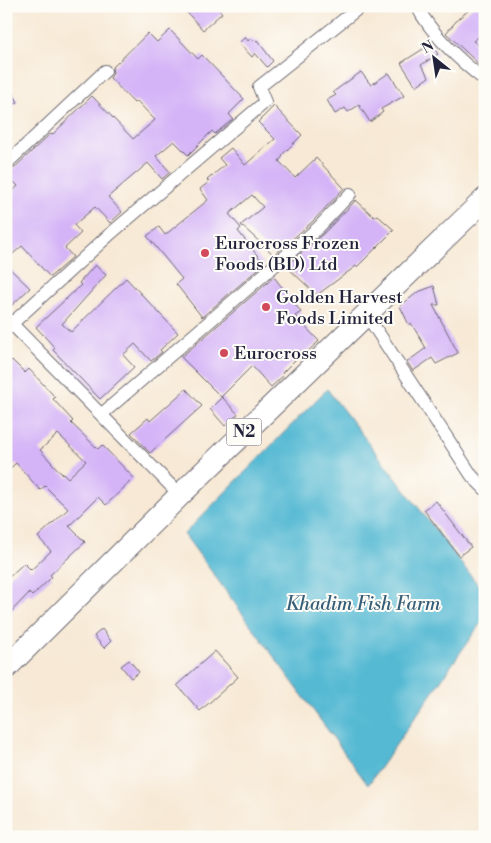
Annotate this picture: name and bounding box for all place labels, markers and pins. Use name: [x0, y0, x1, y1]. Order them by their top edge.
place label: Eurocross Frozen Foods (BD) Ltd: [215, 232, 360, 276]
marker: Eurocross Frozen Foods (BD) Ltd: [199, 247, 211, 259]
place label: Golden Harvest Foods Limited: [276, 286, 403, 330]
marker: Golden Harvest Foods Limited: [260, 301, 272, 313]
place label: Eurocross: [234, 342, 317, 365]
marker: Eurocross: [218, 347, 230, 359]

